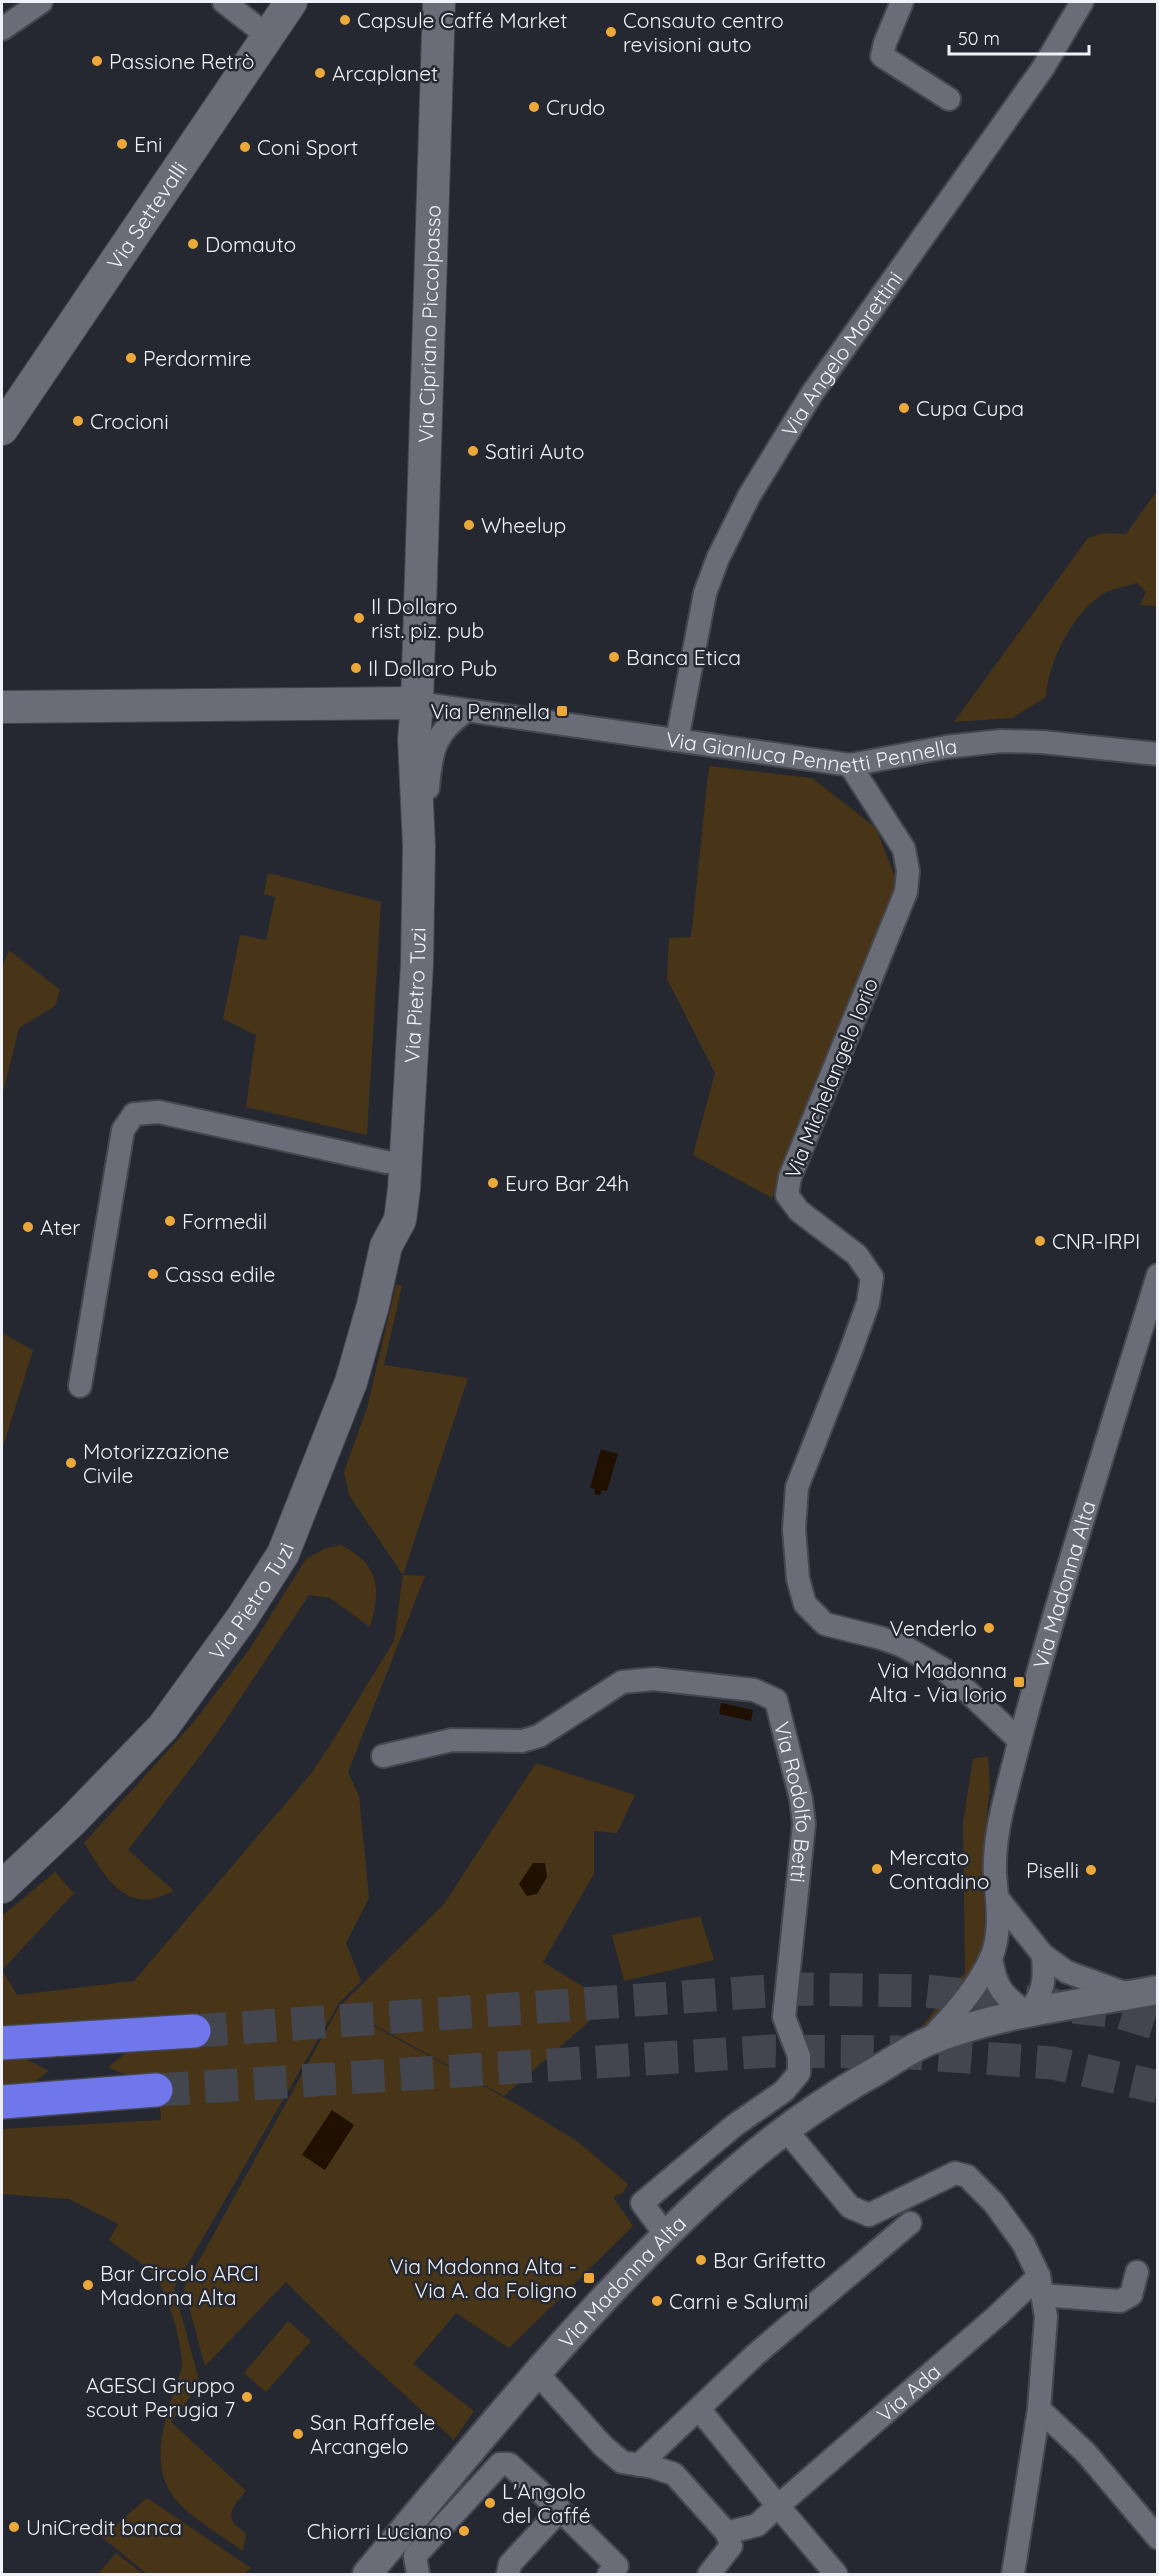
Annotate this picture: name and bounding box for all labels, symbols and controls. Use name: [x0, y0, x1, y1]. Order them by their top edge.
place label: Capsule Caffé Market: [357, 7, 567, 33]
place label: Consauto centro revisioni auto: [623, 7, 784, 57]
marker: Capsule Caffé Market: [338, 13, 352, 27]
scale bar: [949, 18, 1088, 56]
marker: Consauto centro revisioni auto: [604, 25, 618, 39]
text: 50 m: [958, 27, 1000, 50]
place label: Passione Retrò: [109, 48, 254, 74]
marker: Passione Retrò: [90, 54, 104, 68]
place label: Arcaplanet: [332, 60, 438, 86]
marker: Arcaplanet: [313, 66, 327, 80]
place label: Crudo: [546, 94, 605, 120]
marker: Crudo: [527, 100, 541, 114]
place label: Eni: [134, 131, 163, 157]
place label: Coni Sport: [257, 134, 358, 160]
marker: Eni: [115, 137, 129, 151]
marker: Coni Sport: [238, 140, 252, 154]
street label: Via Settevalli: [101, 156, 192, 274]
street label: Via Cipriano Piccolpasso: [412, 204, 446, 443]
place label: Domauto: [205, 231, 296, 257]
marker: Domauto: [186, 237, 200, 251]
street label: Via Angelo Morettini: [776, 266, 908, 441]
place label: Perdormire: [143, 345, 251, 371]
marker: Perdormire: [124, 351, 138, 365]
place label: Cupa Cupa: [916, 395, 1024, 421]
marker: Cupa Cupa: [897, 401, 911, 415]
place label: Crocioni: [90, 408, 169, 434]
marker: Crocioni: [71, 414, 85, 428]
place label: Satiri Auto: [485, 438, 584, 464]
marker: Satiri Auto: [466, 444, 480, 458]
place label: Wheelup: [481, 512, 566, 538]
marker: Wheelup: [462, 518, 476, 532]
place label: Il Dollaro rist. piz. pub: [371, 593, 484, 643]
marker: Il Dollaro rist. piz. pub: [352, 611, 366, 625]
place label: Banca Etica: [626, 644, 741, 670]
marker: Banca Etica: [607, 650, 621, 664]
place label: Il Dollaro Pub: [368, 655, 497, 681]
marker: Il Dollaro Pub: [349, 661, 363, 675]
place label: Via Pennella: [430, 698, 550, 724]
marker: Via Pennella: [555, 704, 569, 718]
street label: Via Gianluca Pennetti Pennella: [664, 726, 959, 778]
street label: Via Pietro Tuzi: [398, 927, 431, 1064]
street label: Via Michelangelo Iorio: [779, 974, 883, 1182]
place label: Euro Bar 24h: [505, 1170, 629, 1196]
marker: Euro Bar 24h: [486, 1176, 500, 1190]
place label: Formedil: [182, 1208, 267, 1234]
place label: Ater: [40, 1214, 80, 1240]
marker: Formedil: [163, 1214, 177, 1228]
marker: Ater: [21, 1220, 35, 1234]
place label: CNR-IRPI: [1052, 1228, 1140, 1254]
marker: CNR-IRPI: [1033, 1234, 1047, 1248]
place label: Cassa edile: [165, 1261, 275, 1287]
marker: Cassa edile: [146, 1267, 160, 1281]
place label: Motorizzazione Civile: [83, 1438, 229, 1488]
marker: Motorizzazione Civile: [64, 1456, 78, 1470]
street label: Via Madonna Alta: [1027, 1498, 1101, 1671]
street label: Via Pietro Tuzi: [203, 1539, 299, 1665]
place label: Venderlo: [890, 1615, 977, 1641]
marker: Venderlo: [982, 1621, 996, 1635]
place label: Via Madonna Alta - Via Iorio: [869, 1657, 1007, 1707]
marker: Via Madonna Alta - Via Iorio: [1012, 1675, 1026, 1689]
street label: Via Rodolfo Betti: [769, 1719, 817, 1884]
place label: Mercato Contadino: [889, 1844, 989, 1894]
place label: Piselli: [1026, 1857, 1079, 1883]
marker: Mercato Contadino: [870, 1862, 884, 1876]
marker: Piselli: [1084, 1863, 1098, 1877]
street label: Via Madonna Alta: [553, 2210, 691, 2353]
place label: Bar Grifetto: [713, 2247, 826, 2273]
place label: Via Madonna Alta - Via A. da Foligno: [390, 2253, 577, 2303]
marker: Bar Grifetto: [694, 2253, 708, 2267]
place label: Bar Circolo ARCI Madonna Alta: [100, 2260, 259, 2310]
marker: Via Madonna Alta - Via A. da Foligno: [582, 2271, 596, 2285]
marker: Bar Circolo ARCI Madonna Alta: [81, 2278, 95, 2292]
place label: Carni e Salumi: [669, 2288, 808, 2314]
marker: Carni e Salumi: [650, 2294, 664, 2308]
street label: Via Ada: [871, 2358, 946, 2427]
place label: AGESCI Gruppo scout Perugia 7: [86, 2372, 235, 2422]
marker: AGESCI Gruppo scout Perugia 7: [240, 2390, 254, 2404]
place label: San Raffaele Arcangelo: [310, 2409, 435, 2459]
marker: San Raffaele Arcangelo: [291, 2427, 305, 2441]
place label: L'Angolo del Caffé: [502, 2478, 591, 2528]
marker: L'Angolo del Caffé: [483, 2496, 497, 2510]
place label: UniCredit banca: [26, 2514, 182, 2540]
place label: Chiorri Luciano: [307, 2518, 452, 2544]
marker: UniCredit banca: [7, 2520, 21, 2534]
marker: Chiorri Luciano: [457, 2524, 471, 2538]

